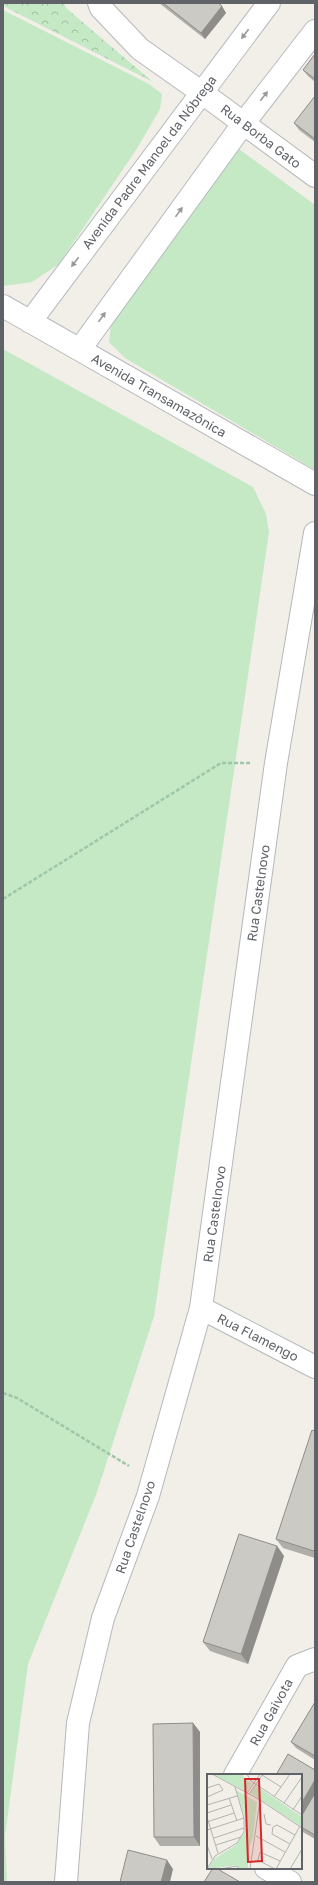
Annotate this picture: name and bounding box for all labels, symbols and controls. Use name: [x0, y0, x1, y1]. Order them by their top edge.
one-way arrow: [241, 29, 249, 40]
street label: Avenida Padre Manoel da Nóbrega: [78, 72, 220, 252]
one-way arrow: [260, 91, 269, 102]
street label: Rua Borba Gato: [218, 101, 305, 172]
one-way arrow: [175, 207, 183, 218]
one-way arrow: [71, 256, 79, 267]
one-way arrow: [98, 312, 107, 323]
street label: Avenida Transamazônica: [89, 350, 229, 440]
street label: Rua Castelnovo: [243, 843, 273, 942]
street label: Rua Castelnovo: [199, 1164, 229, 1263]
street label: Rua Flamengo: [215, 1310, 302, 1364]
street label: Rua Castelnovo: [112, 1478, 158, 1576]
street label: Rua Gaivota: [246, 1676, 296, 1748]
inset map: [207, 1774, 302, 1869]

